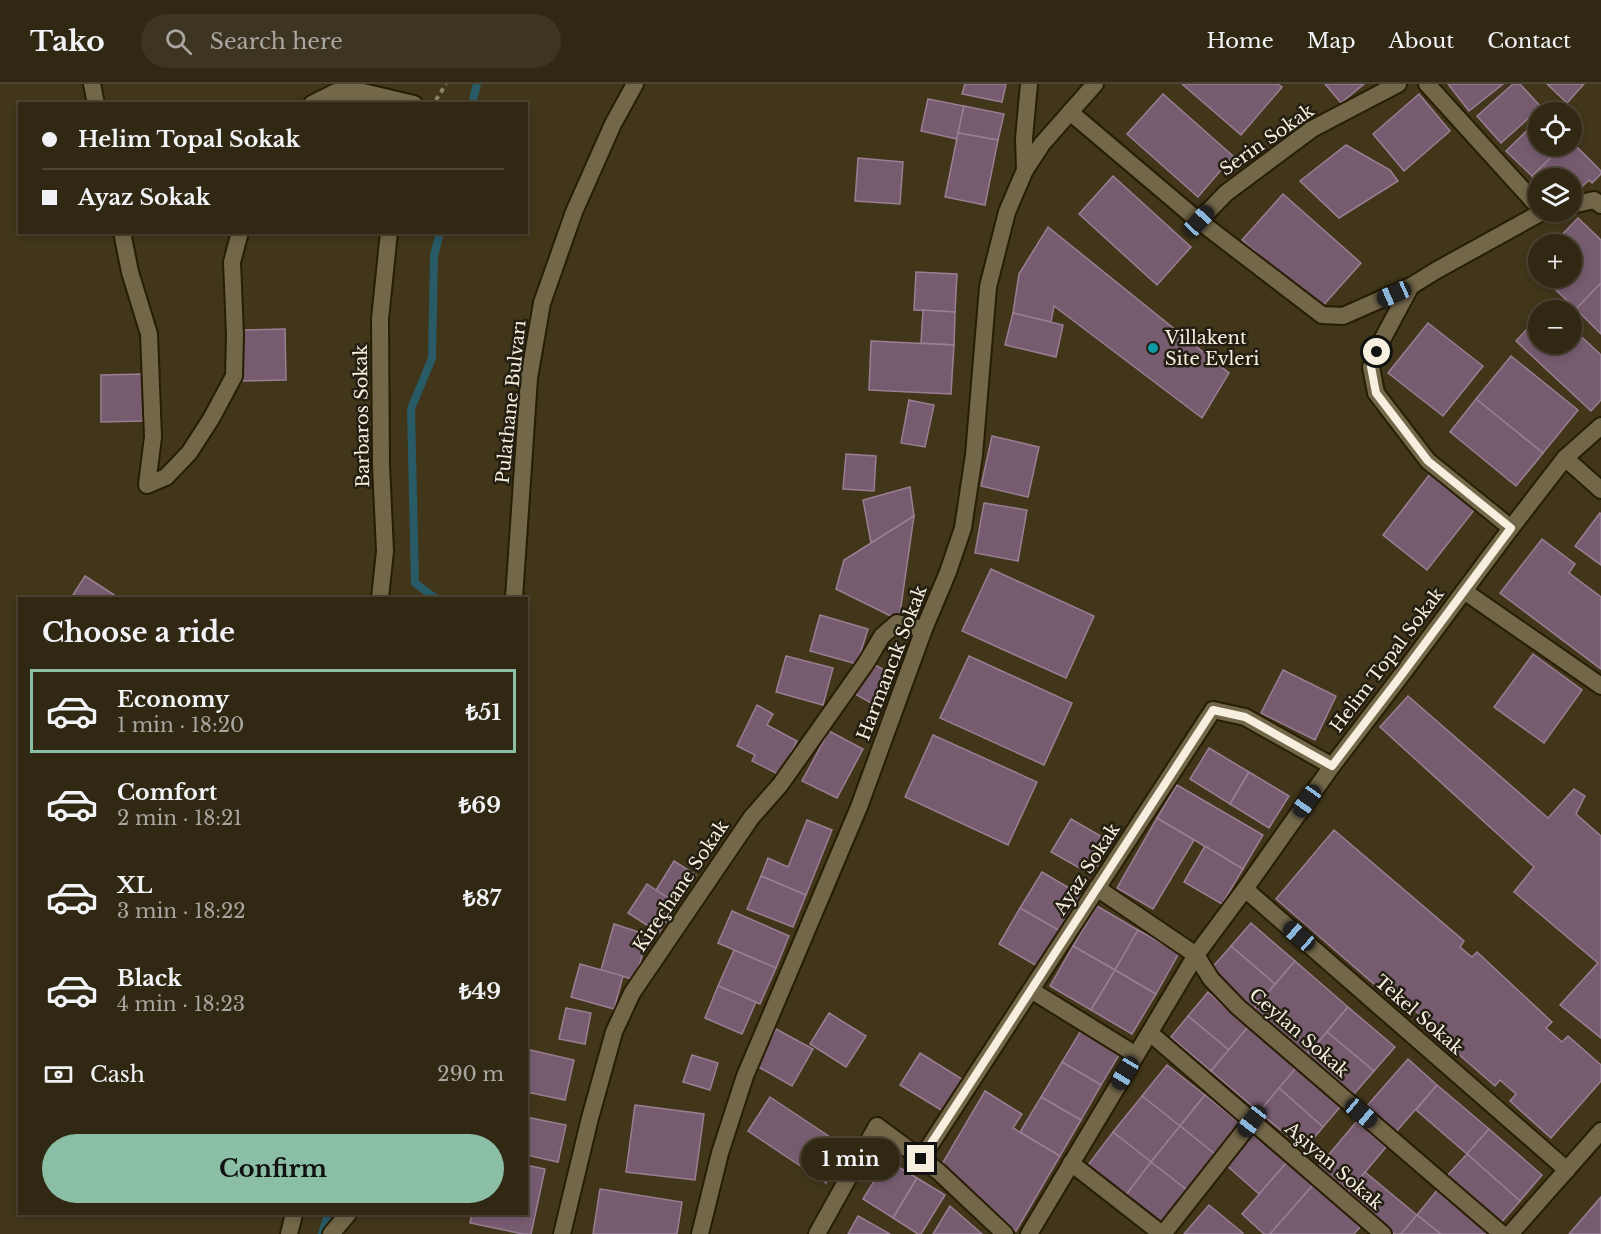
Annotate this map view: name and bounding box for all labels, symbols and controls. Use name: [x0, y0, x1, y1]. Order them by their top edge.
search box: [141, 14, 561, 68]
text: Tako: [30, 24, 105, 59]
icon: search: [162, 25, 195, 58]
text: Search here: [210, 28, 343, 55]
text: Home: [1207, 28, 1274, 54]
text: Map: [1307, 28, 1355, 54]
text: About: [1388, 28, 1454, 54]
text: Contact: [1487, 28, 1571, 54]
street label: Serin Sokak: [1216, 100, 1318, 180]
map controls: [1528, 102, 1582, 354]
button: locate: [1528, 102, 1582, 156]
text: Helim Topal Sokak: [78, 126, 300, 153]
button: layers: [1528, 168, 1582, 222]
text: Ayaz Sokak: [78, 184, 210, 211]
car: [1180, 202, 1218, 240]
button: +: [1528, 234, 1582, 288]
car: [1374, 278, 1414, 310]
button: −: [1528, 300, 1582, 354]
street label: Pulathane Bulvarı: [491, 319, 531, 485]
place label: Villakent Site Evleri: [1164, 327, 1259, 370]
route start: [1363, 338, 1390, 365]
marker: Villakent Site Evleri: [1146, 341, 1160, 355]
street label: Barbaros Sokak: [350, 344, 374, 488]
street label: Harmancık Sokak: [852, 582, 932, 744]
street label: Helim Topal Sokak: [1325, 583, 1449, 737]
text: Choose a ride: [42, 616, 235, 649]
icon: car: [45, 684, 99, 738]
text: Economy: [117, 686, 229, 713]
text: ₺51: [466, 699, 501, 726]
text: 1 min · 18:20: [117, 713, 244, 737]
icon: car: [45, 777, 99, 831]
text: Comfort: [117, 779, 217, 806]
car: [1289, 781, 1325, 821]
text: ₺69: [459, 792, 501, 819]
text: 2 min · 18:21: [117, 806, 242, 830]
street label: Kireçhane Sokak: [629, 816, 733, 956]
street label: Ayaz Sokak: [1049, 819, 1125, 920]
icon: car: [45, 870, 99, 924]
text: XL: [117, 872, 152, 899]
text: ₺87: [463, 885, 501, 912]
text: 3 min · 18:22: [117, 899, 246, 923]
car: [1280, 917, 1318, 955]
icon: car: [45, 963, 99, 1017]
text: Black: [117, 965, 182, 992]
street label: Tekel Sokak: [1370, 971, 1468, 1059]
text: ₺49: [459, 978, 501, 1005]
street label: Ceylan Sokak: [1245, 984, 1353, 1082]
text: 4 min · 18:23: [117, 992, 245, 1016]
car: [1108, 1053, 1142, 1093]
icon: cash: [42, 1058, 75, 1091]
text: Cash: [90, 1061, 145, 1088]
text: 290 m: [437, 1062, 504, 1086]
car: [1341, 1095, 1381, 1131]
car: [1234, 1101, 1270, 1141]
street label: Aşiyan Sokak: [1280, 1117, 1387, 1214]
button: Confirm: [42, 1134, 504, 1203]
callout: 1 min: [801, 1138, 900, 1180]
route end: [907, 1145, 934, 1172]
text: 1 min: [822, 1147, 879, 1171]

